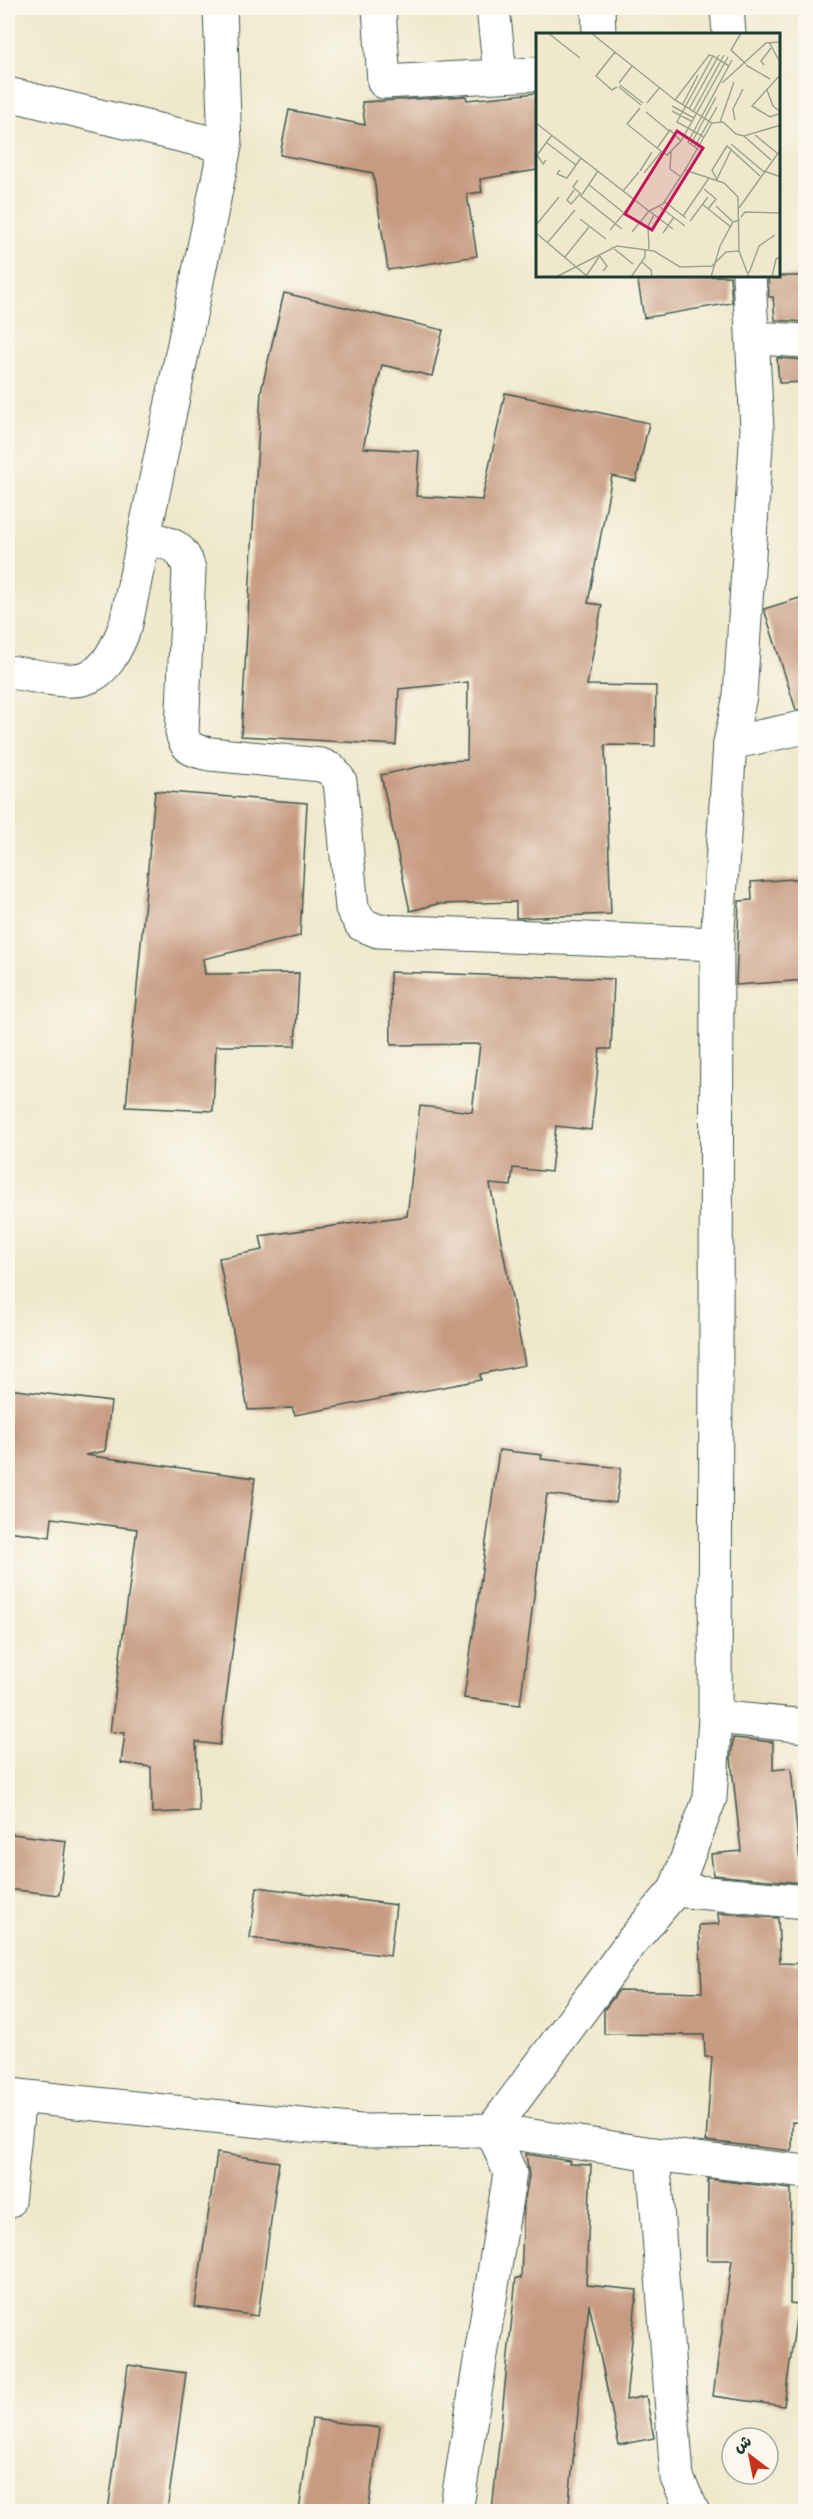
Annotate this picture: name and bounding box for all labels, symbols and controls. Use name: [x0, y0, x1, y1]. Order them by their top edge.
inset map: [536, 33, 780, 278]
north arrow: [720, 2426, 780, 2486]
text: ش: [730, 2432, 755, 2456]

